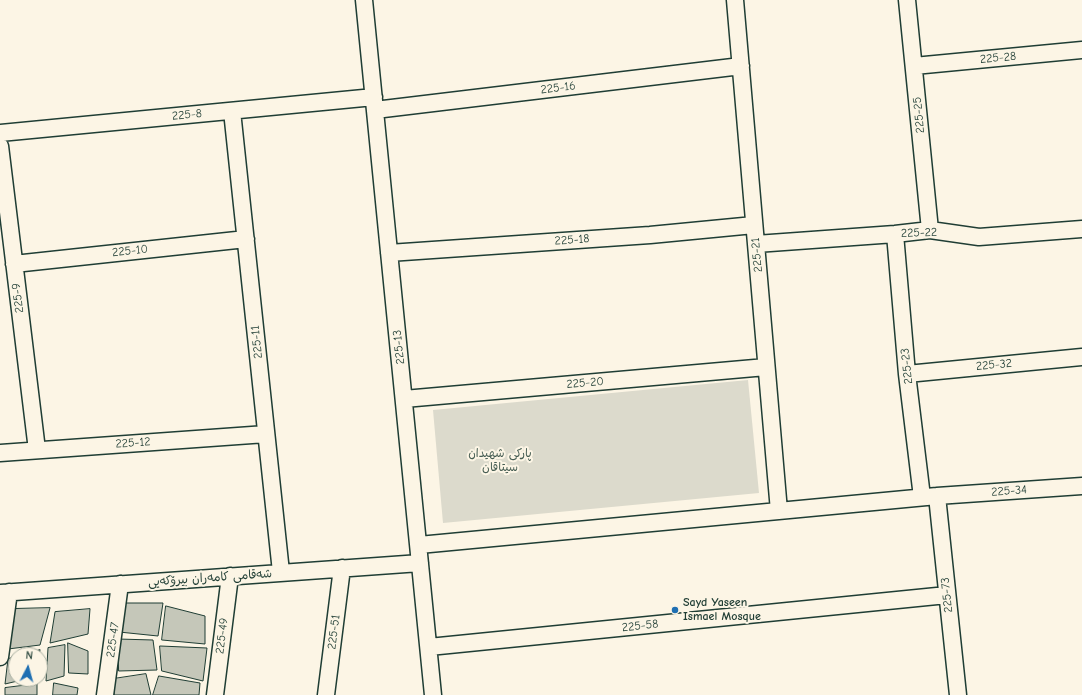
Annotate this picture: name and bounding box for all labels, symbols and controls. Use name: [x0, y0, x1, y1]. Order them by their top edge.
street label: 225-28: [979, 49, 1017, 67]
street label: 225-16: [540, 79, 576, 97]
street label: 225-25: [910, 96, 928, 134]
street label: 225-8: [171, 107, 203, 123]
street label: 225-22: [901, 225, 937, 241]
street label: 225-18: [554, 232, 590, 248]
street label: 225-21: [748, 237, 766, 273]
street label: 225-10: [111, 242, 149, 260]
street label: 225-9: [9, 282, 27, 314]
street label: 225-11: [248, 325, 266, 359]
street label: 225-13: [390, 329, 408, 365]
street label: 225-23: [898, 347, 916, 385]
street label: 225-32: [975, 356, 1013, 374]
street label: 225-20: [566, 374, 604, 392]
street label: 225-12: [115, 435, 151, 451]
park label: پارکی شهیدان سیتاقان: [468, 447, 532, 475]
street label: 225-34: [991, 483, 1027, 499]
street label: شه‌قامی كامەران بیرۆكەیی: [147, 566, 273, 590]
street label: 225-73: [938, 577, 956, 613]
place label: Sayd Yaseen Ismael Mosque: [683, 596, 761, 624]
marker: Sayd Yaseen Ismael Mosque: [670, 605, 680, 615]
street label: 225-51: [325, 614, 343, 650]
street label: 225-49: [213, 617, 231, 655]
street label: 225-58: [621, 617, 659, 635]
street label: 225-47: [103, 621, 123, 659]
north arrow: [8, 647, 48, 687]
text: N: [25, 649, 33, 662]

